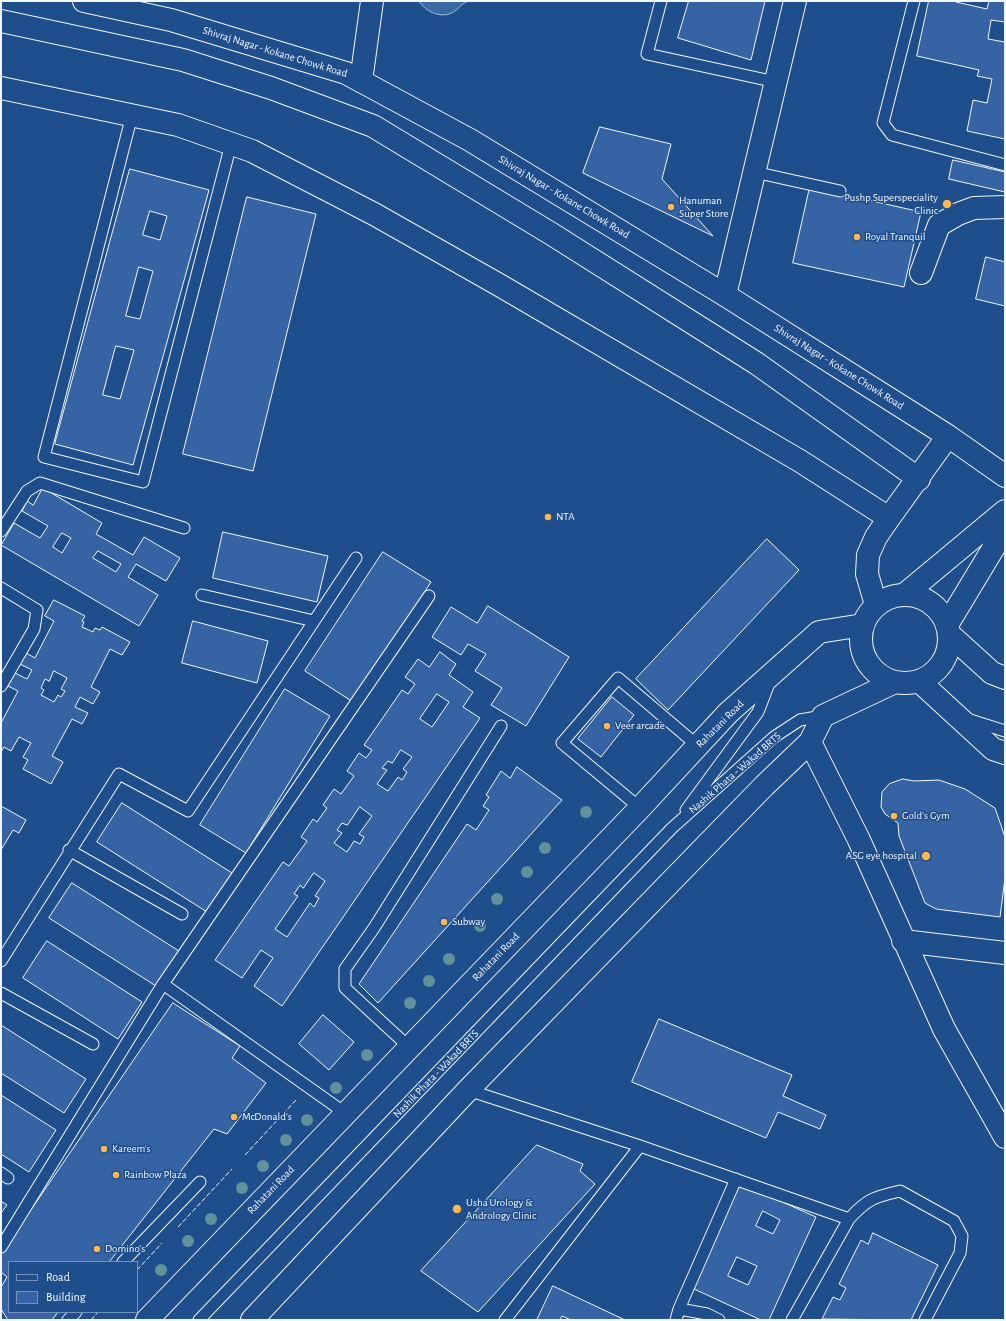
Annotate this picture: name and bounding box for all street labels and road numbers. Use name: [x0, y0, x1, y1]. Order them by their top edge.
street label: Shivraj Nagar - Kokane Chowk Road: [201, 24, 349, 80]
street label: Shivraj Nagar - Kokane Chowk Road: [496, 153, 632, 241]
street label: Shivraj Nagar - Kokane Chowk Road: [772, 321, 906, 413]
street label: Rahatani Road: [693, 697, 747, 751]
street label: Nashik Phata - Wakad BRTS: [686, 729, 784, 817]
street label: Rahatani Road: [470, 930, 522, 984]
street label: Nashik Phata - Wakad BRTS: [390, 1027, 482, 1121]
street label: Rahatani Road: [245, 1163, 297, 1217]

